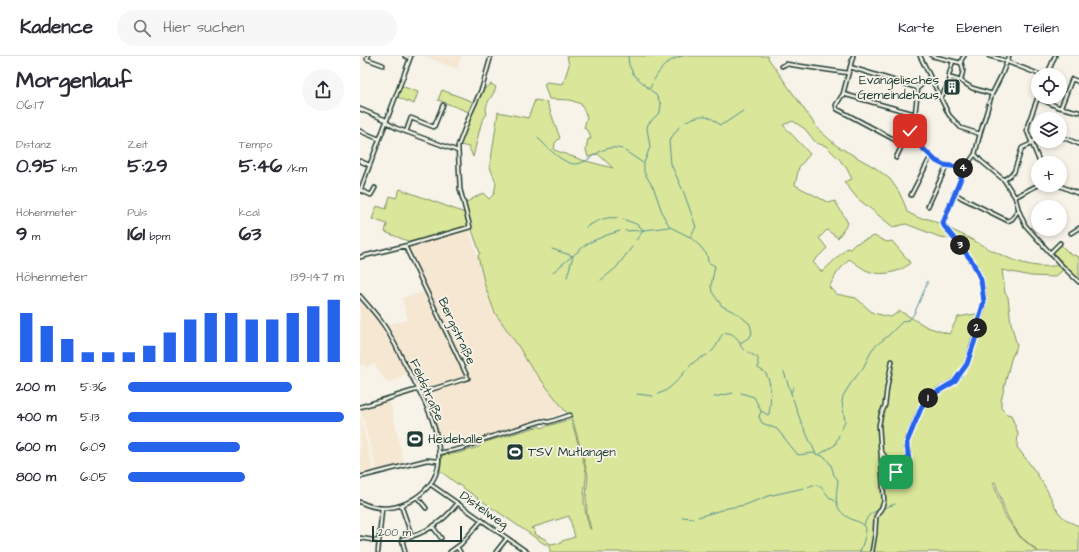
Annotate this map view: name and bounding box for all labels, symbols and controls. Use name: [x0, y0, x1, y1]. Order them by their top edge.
search box: [117, 10, 397, 46]
text: Kadence: [20, 14, 93, 41]
icon: search: [131, 17, 153, 39]
text: Hier suchen: [163, 17, 244, 38]
text: Karte: [898, 18, 935, 38]
text: Ebenen: [957, 18, 1002, 38]
text: Teilen: [1024, 18, 1059, 38]
text: Morgenlauf: [16, 65, 132, 96]
map controls: [1031, 68, 1067, 236]
button: locate: [1031, 68, 1067, 104]
button: share: [302, 69, 344, 111]
place label: Evangelisches Gemeindehaus: [857, 71, 939, 104]
building icon: Evangelisches Gemeindehaus: [942, 77, 962, 97]
text: 06:17: [16, 96, 44, 114]
button: layers: [1031, 112, 1067, 148]
pin: [893, 114, 927, 148]
icon: check: [899, 120, 921, 142]
text: Distanz: [16, 137, 51, 152]
text: Zeit: [127, 137, 148, 152]
text: Tempo: [239, 137, 272, 152]
text: 0.95: [16, 152, 57, 180]
text: 5:29: [127, 152, 168, 180]
text: 5:46: [239, 152, 282, 180]
button: +: [1031, 156, 1067, 192]
pin: 4: [953, 158, 973, 178]
text: 4: [959, 160, 967, 175]
text: km: [57, 161, 77, 176]
text: /km: [282, 161, 307, 176]
button: −: [1031, 200, 1067, 236]
text: Höhenmeter: [16, 205, 77, 220]
text: Puls: [127, 205, 147, 220]
text: kcal: [239, 205, 260, 220]
text: 9: [16, 220, 27, 248]
text: 161: [127, 220, 145, 248]
text: 63: [239, 220, 261, 248]
text: m: [27, 229, 40, 244]
text: bpm: [145, 229, 170, 244]
pin: 3: [950, 235, 970, 255]
text: 3: [957, 237, 963, 252]
text: Höhenmeter: [16, 268, 88, 286]
text: 139–147 m: [290, 268, 344, 286]
street label: Bergstraße: [433, 295, 480, 368]
pin: 2: [967, 318, 987, 338]
text: 2: [974, 320, 980, 335]
street label: Feldstraße: [405, 356, 449, 424]
text: 200 m: [16, 378, 55, 396]
text: 5:36: [80, 378, 106, 396]
pin: 1: [918, 388, 938, 408]
text: 1: [927, 390, 929, 405]
text: 400 m: [16, 408, 57, 426]
text: 5:13: [80, 408, 100, 426]
sports icon: Heidehalle: [405, 429, 425, 449]
place label: Heidehalle: [428, 430, 483, 448]
text: 600 m: [16, 438, 56, 456]
text: 6:09: [80, 438, 106, 456]
sports icon: TSV Mutlangen: [505, 442, 525, 462]
place label: TSV Mutlangen: [528, 443, 616, 462]
pin: [879, 455, 913, 489]
icon: arrive: [885, 461, 907, 483]
text: 800 m: [16, 468, 56, 486]
text: 6:05: [80, 468, 108, 486]
street label: Distelweg: [456, 487, 512, 534]
scale bar: [372, 524, 462, 543]
text: 200 m: [378, 525, 411, 540]

